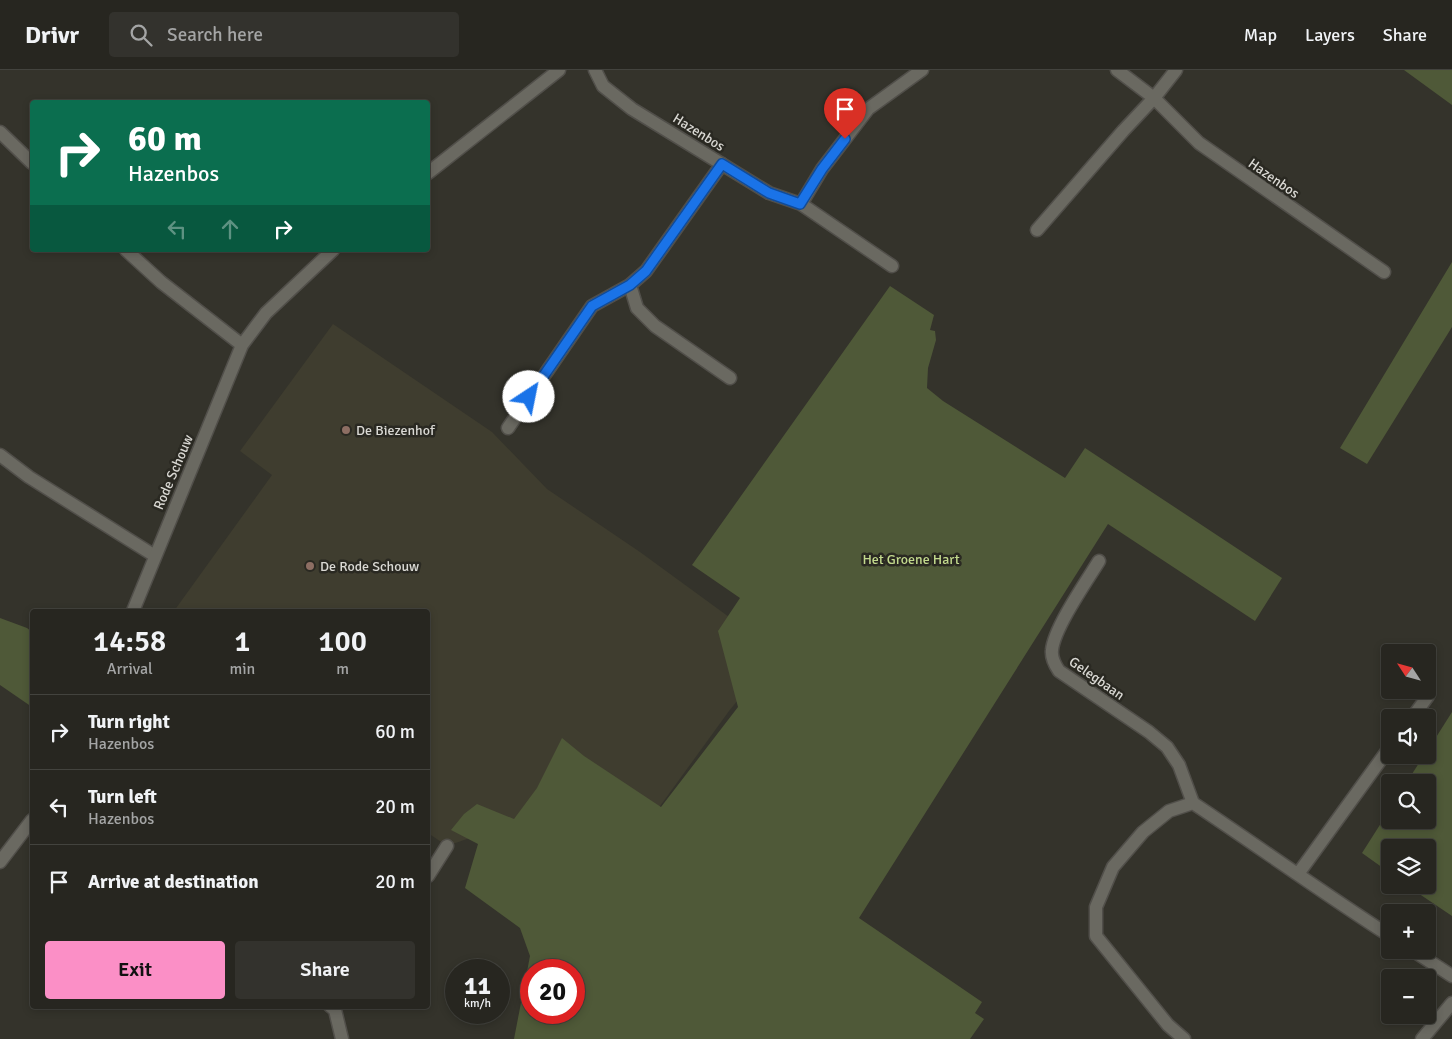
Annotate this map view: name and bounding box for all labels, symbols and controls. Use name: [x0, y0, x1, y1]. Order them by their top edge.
search box: [109, 12, 459, 57]
text: Drivr: [25, 20, 79, 50]
icon: search: [127, 21, 155, 49]
text: Search here: [167, 23, 263, 47]
text: Map: [1244, 24, 1277, 46]
text: Layers: [1305, 24, 1355, 46]
text: Share: [1383, 24, 1427, 46]
pin: [824, 88, 866, 139]
icon: arrive: [831, 95, 859, 123]
street label: Hazenbos: [670, 110, 728, 155]
text: 60 m: [128, 117, 202, 160]
icon: right: [45, 120, 110, 185]
street label: Hazenbos: [1245, 155, 1302, 202]
text: Hazenbos: [128, 160, 219, 187]
icon: left: [163, 215, 191, 243]
icon: ahead: [216, 215, 244, 243]
icon: right: [269, 215, 297, 243]
position arrow: [502, 370, 554, 422]
place label: De Biezenhof: [356, 422, 436, 439]
marker: De Biezenhof: [340, 424, 352, 436]
street label: Rode Schouw: [150, 432, 197, 512]
park label: Het Groene Hart: [862, 551, 960, 568]
place label: De Rode Schouw: [320, 558, 419, 575]
marker: De Rode Schouw: [304, 560, 316, 572]
text: 14:58: [93, 623, 166, 660]
text: 1: [234, 623, 250, 660]
text: 100: [318, 623, 367, 660]
north arrow: [1381, 644, 1436, 699]
map controls: [1381, 644, 1436, 1024]
street label: Gelegbaan: [1066, 653, 1128, 704]
text: Arrival: [107, 659, 153, 679]
text: min: [229, 659, 255, 679]
text: m: [336, 659, 349, 679]
button: sound: [1381, 709, 1436, 764]
text: Turn right: [88, 710, 170, 734]
icon: right: [45, 718, 73, 746]
text: 60 m: [375, 720, 415, 744]
text: Hazenbos: [88, 734, 154, 754]
button: search: [1381, 774, 1436, 829]
text: Turn left: [88, 785, 157, 809]
icon: left: [45, 793, 73, 821]
text: 20 m: [375, 795, 415, 819]
text: Hazenbos: [88, 809, 154, 829]
button: layers: [1381, 839, 1436, 894]
icon: arrive: [45, 868, 73, 896]
text: Arrive at destination: [88, 870, 259, 894]
text: 20 m: [375, 870, 415, 894]
button: +: [1381, 904, 1436, 959]
button: Exit: [45, 941, 225, 999]
button: Share: [235, 941, 415, 999]
speed limit sign: 20: [520, 959, 585, 1024]
button: −: [1381, 969, 1436, 1024]
text: 11: [464, 970, 491, 1001]
text: km/h: [464, 996, 491, 1011]

